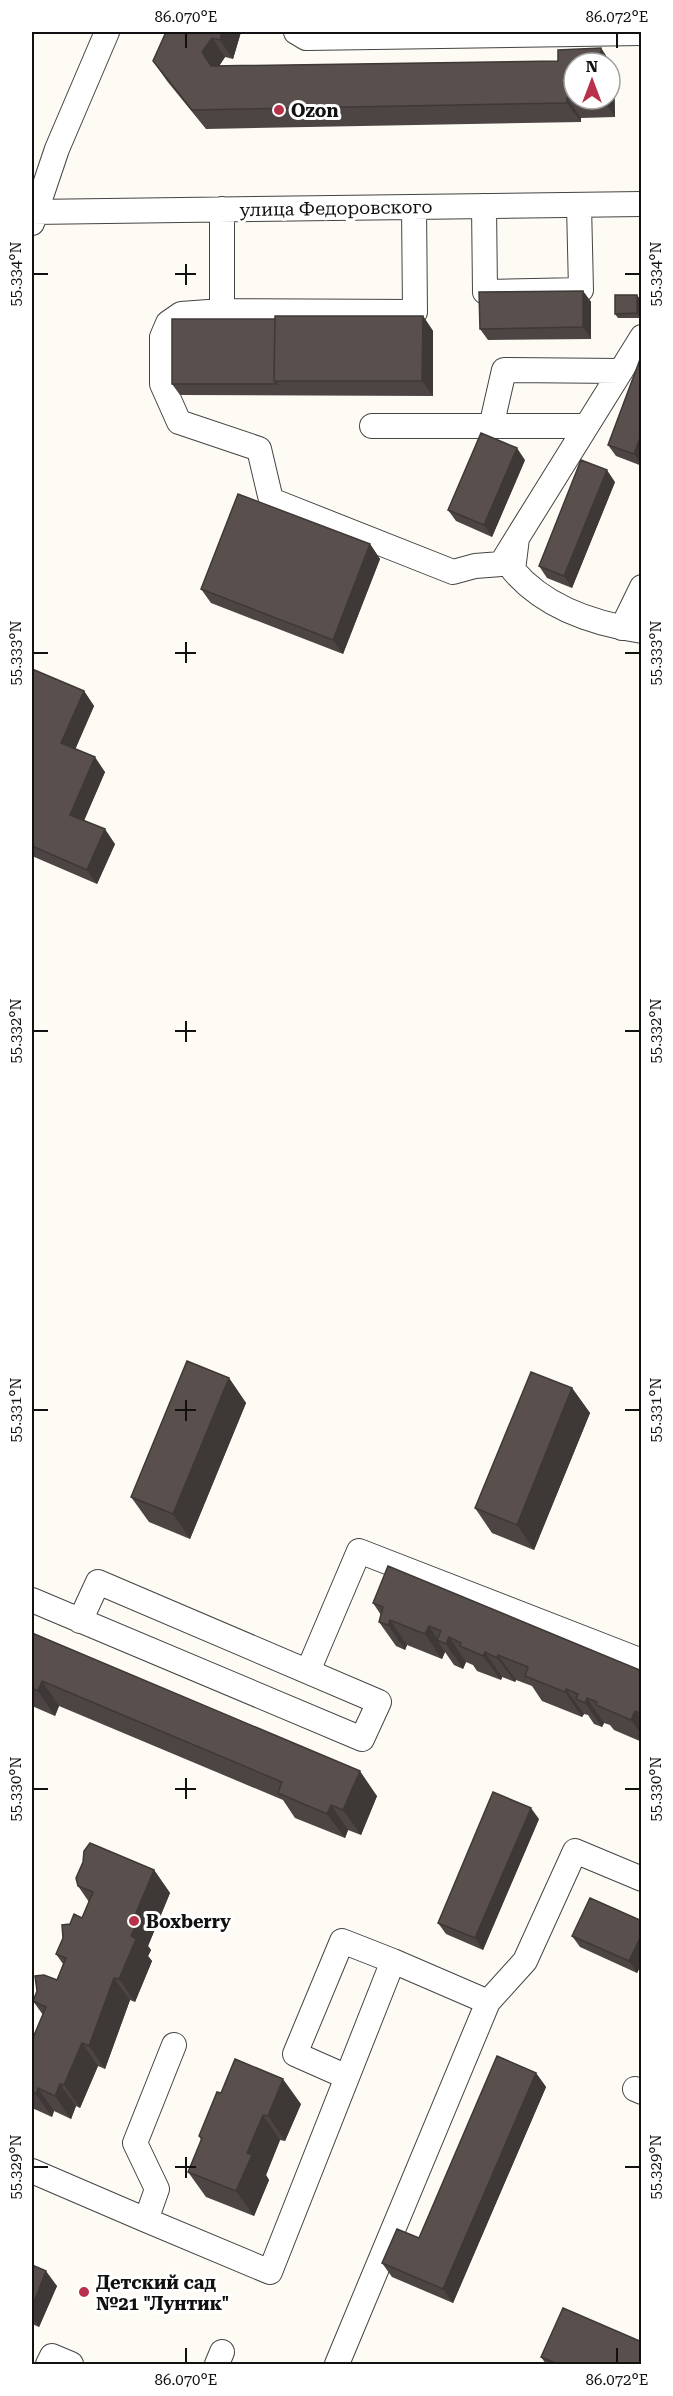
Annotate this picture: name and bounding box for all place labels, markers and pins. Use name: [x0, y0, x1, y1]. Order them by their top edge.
place label: Ozon: [291, 100, 339, 121]
marker: Ozon: [272, 103, 286, 117]
place label: Boxberry: [146, 1911, 231, 1932]
marker: Boxberry: [127, 1914, 141, 1928]
place label: Детский сад №21 "Лунтик": [96, 2272, 229, 2314]
marker: Детский сад №21 "Лунтик": [77, 2285, 91, 2299]

